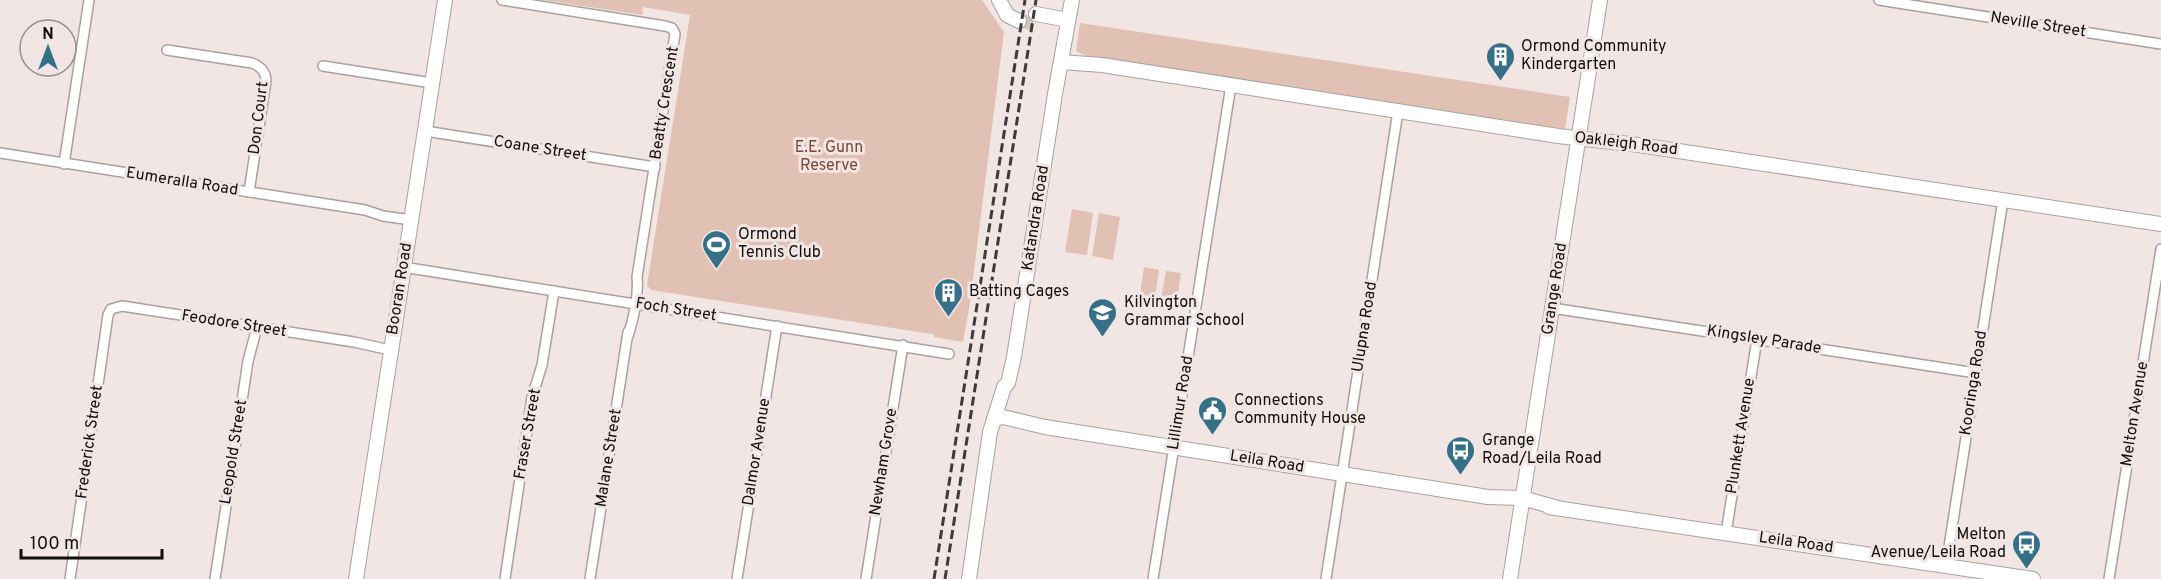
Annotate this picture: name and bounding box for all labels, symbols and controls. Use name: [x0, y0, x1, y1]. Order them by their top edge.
street label: Neville Street: [1989, 8, 2087, 42]
north arrow: [18, 18, 78, 78]
text: N: [42, 25, 54, 45]
place label: Ormond Community Kindergarten: [1521, 37, 1667, 75]
building icon: Ormond Community Kindergarten: [1484, 40, 1516, 82]
street label: Beatty Crescent: [646, 45, 684, 161]
street label: Don Court: [245, 80, 273, 156]
street label: Oakleigh Road: [1573, 128, 1679, 160]
street label: Coane Street: [492, 132, 588, 166]
park label: E.E. Gunn Reserve: [795, 138, 863, 176]
street label: Eumeralla Road: [125, 163, 239, 201]
street label: Katandra Road: [1018, 164, 1054, 272]
place label: Ormond Tennis Club: [738, 225, 821, 263]
sports icon: Ormond Tennis Club: [701, 228, 733, 270]
street label: Grange Road: [1538, 241, 1572, 337]
street label: Booran Road: [383, 242, 417, 336]
building icon: Batting Cages: [932, 276, 964, 318]
street label: Ulupna Road: [1348, 280, 1382, 374]
place label: Batting Cages: [969, 282, 1069, 302]
place label: Kilvington Grammar School: [1124, 293, 1244, 331]
street label: Foch Street: [634, 294, 718, 326]
school or university icon: Kilvington Grammar School: [1087, 296, 1119, 338]
street label: Feodore Street: [180, 306, 288, 342]
street label: Kingsley Parade: [1705, 321, 1823, 359]
street label: Kooringa Road: [1956, 329, 1992, 437]
street label: Lillimur Road: [1164, 354, 1198, 452]
street label: Melton Avenue: [2117, 360, 2153, 468]
street label: Plunkett Avenue: [1722, 376, 1760, 496]
street label: Frederick Street: [72, 384, 108, 500]
street label: Fraser Street: [510, 387, 546, 481]
place label: Connections Community House: [1234, 391, 1366, 429]
public building icon: Connections Community House: [1197, 394, 1229, 436]
street label: Dalmor Avenue: [739, 397, 775, 507]
street label: Leopold Street: [216, 398, 252, 506]
street label: Malane Street: [591, 407, 627, 509]
street label: Newham Grove: [866, 407, 902, 517]
place label: Grange Road/Leila Road: [1482, 431, 1602, 469]
bus stop icon: Grange Road/Leila Road: [1445, 434, 1477, 476]
street label: Leila Road: [1228, 446, 1306, 478]
scale bar: [21, 522, 162, 560]
place label: Melton Avenue/Leila Road: [1871, 525, 2006, 563]
street label: Leila Road: [1757, 528, 1835, 558]
bus stop icon: Melton Avenue/Leila Road: [2011, 528, 2043, 570]
text: 100 m: [30, 533, 79, 556]

